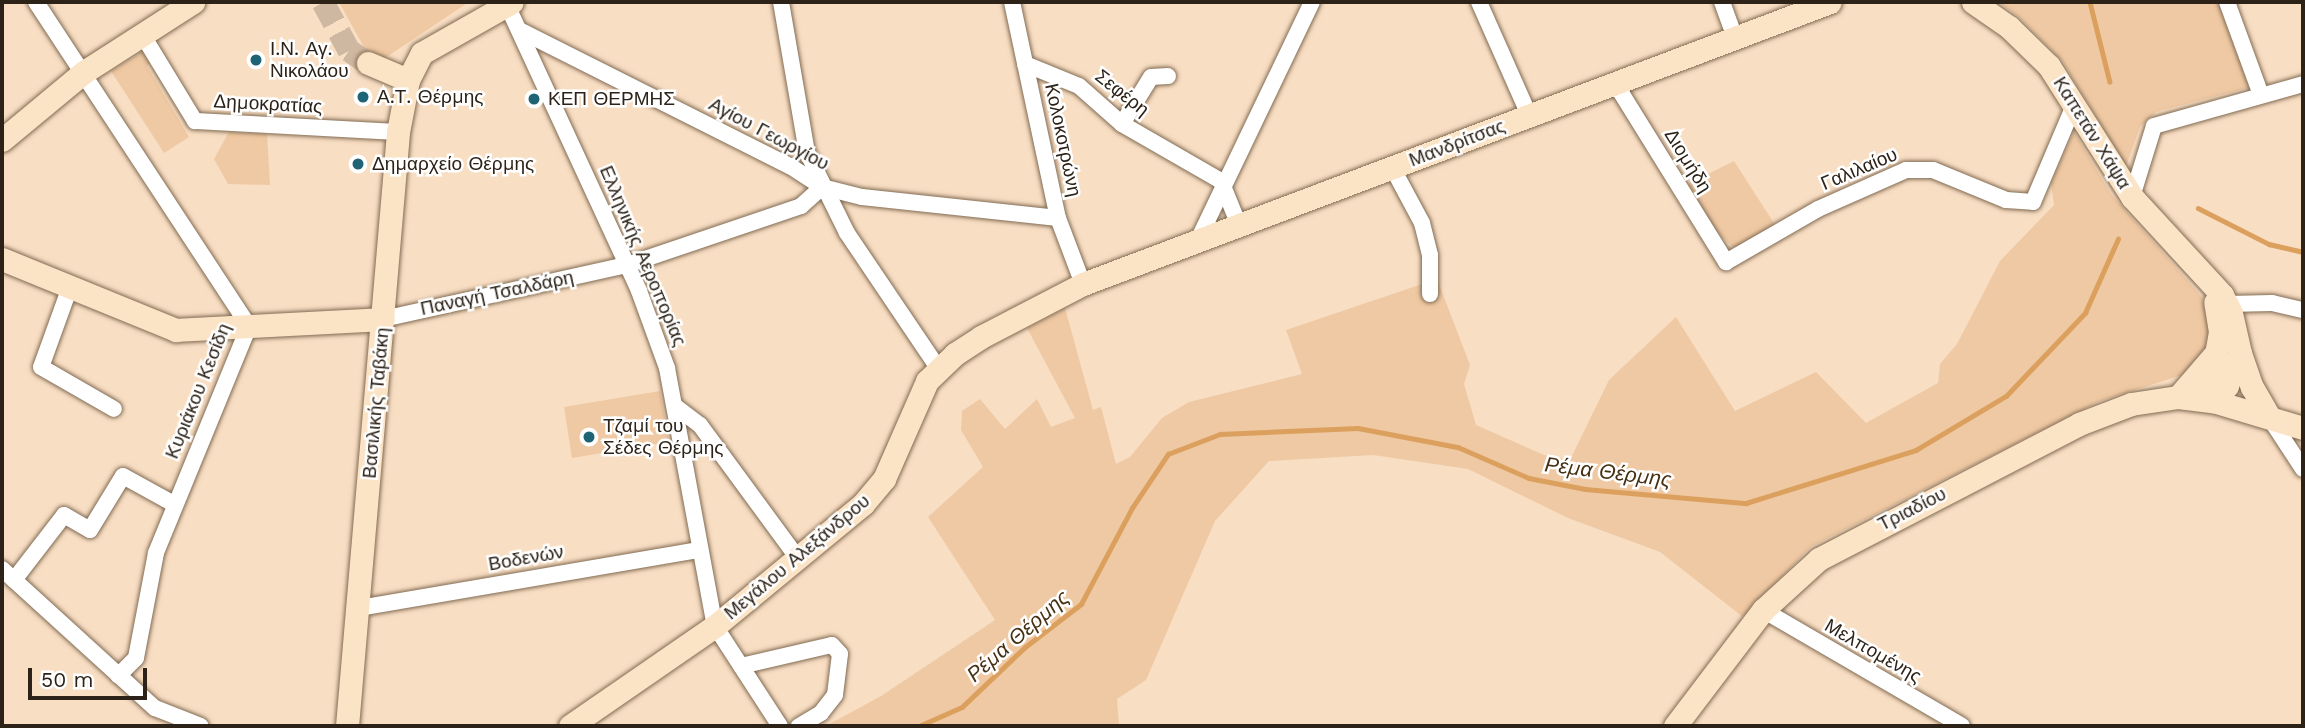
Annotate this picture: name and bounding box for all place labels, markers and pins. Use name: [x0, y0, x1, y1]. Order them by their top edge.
place label: Ι.Ν. Αγ. Νικολάου: [270, 38, 349, 82]
marker: Ι.Ν. Αγ. Νικολάου: [248, 52, 264, 68]
place label: Α.Τ. Θέρμης: [377, 86, 483, 108]
place label: ΚΕΠ ΘΕΡΜΗΣ: [548, 88, 675, 110]
marker: Α.Τ. Θέρμης: [355, 89, 371, 105]
marker: ΚΕΠ ΘΕΡΜΗΣ: [526, 91, 542, 107]
place label: Δημαρχείο Θέρμης: [372, 153, 534, 175]
marker: Δημαρχείο Θέρμης: [350, 156, 366, 172]
place label: Τζαμί του Σέδες Θέρμης: [603, 415, 723, 459]
marker: Τζαμί του Σέδες Θέρμης: [581, 429, 597, 445]

